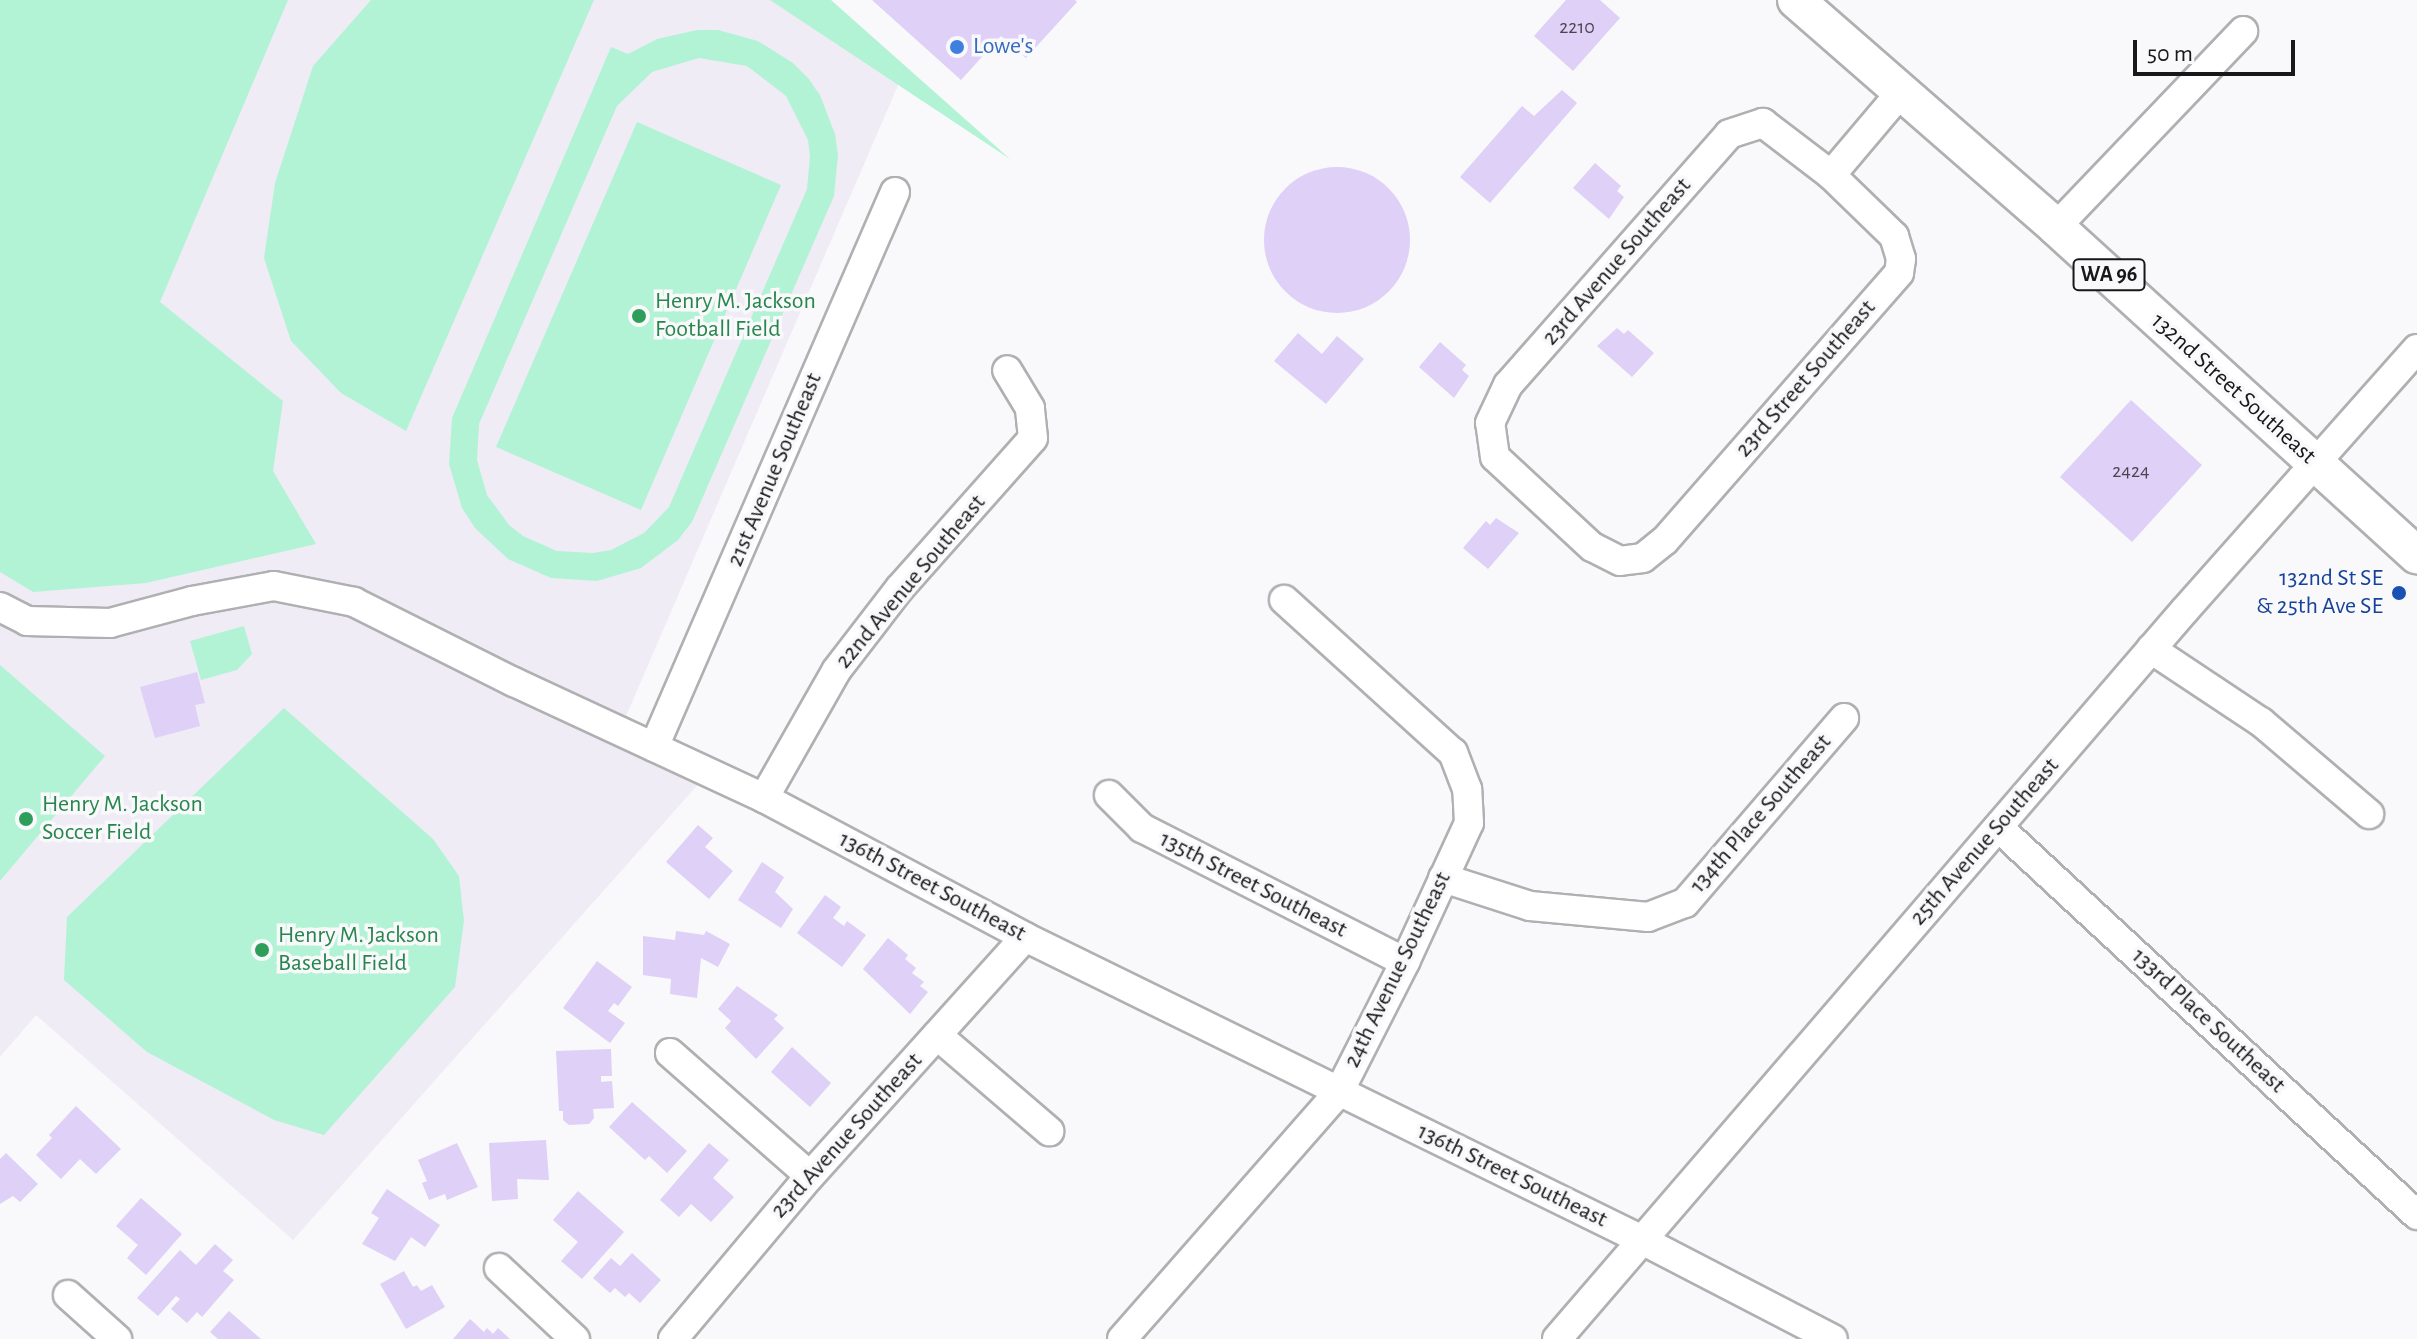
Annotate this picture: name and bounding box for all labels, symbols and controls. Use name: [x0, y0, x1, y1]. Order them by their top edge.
house number: 2210: [1559, 15, 1595, 39]
scale bar: [2137, 24, 2299, 74]
place label: Lowe's: [973, 33, 1033, 61]
marker: Lowe's: [948, 38, 966, 56]
text: 50 m: [2147, 42, 2193, 66]
street label: 23rd Avenue Southeast: [1536, 172, 1698, 352]
road number: WA 96: [2071, 257, 2147, 293]
place label: Henry M. Jackson Football Field: [655, 288, 816, 344]
street label: 23rd Street Southeast: [1730, 294, 1882, 464]
marker: Henry M. Jackson Football Field: [630, 307, 648, 325]
street label: 132nd Street Southeast: [2145, 307, 2321, 471]
street label: 21st Avenue Southeast: [721, 369, 829, 571]
house number: 2424: [2112, 459, 2150, 483]
street label: 22nd Avenue Southeast: [830, 489, 992, 675]
place label: 132nd St SE & 25th Ave SE: [2256, 565, 2383, 621]
marker: 132nd St SE & 25th Ave SE: [2390, 584, 2408, 602]
street label: 134th Place Southeast: [1684, 729, 1838, 899]
street label: 25th Avenue Southeast: [1904, 752, 2066, 932]
place label: Henry M. Jackson Soccer Field: [42, 791, 203, 847]
marker: Henry M. Jackson Soccer Field: [17, 810, 35, 828]
street label: 135th Street Southeast: [1155, 825, 1351, 945]
street label: 136th Street Southeast: [834, 826, 1030, 948]
street label: 24th Avenue Southeast: [1338, 867, 1458, 1073]
place label: Henry M. Jackson Baseball Field: [278, 922, 439, 978]
marker: Henry M. Jackson Baseball Field: [253, 941, 271, 959]
street label: 133rd Place Southeast: [2125, 942, 2291, 1100]
street label: 23rd Avenue Southeast: [765, 1047, 929, 1225]
street label: 136th Street Southeast: [1412, 1118, 1612, 1234]

